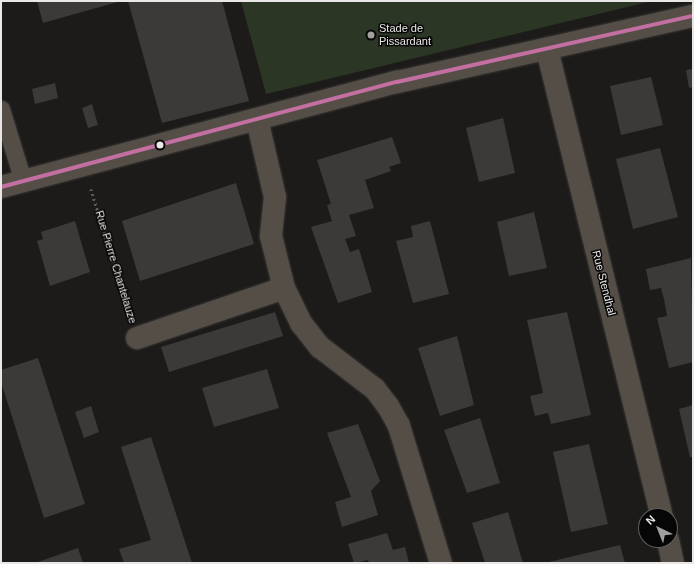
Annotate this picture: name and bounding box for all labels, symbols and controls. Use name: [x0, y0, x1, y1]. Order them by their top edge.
place label: Stade de Pissardant: [379, 22, 431, 48]
marker: Stade de Pissardant: [366, 30, 376, 40]
unlabelled marker: [155, 140, 165, 150]
street label: Rue Pierre Chantelauze: [93, 209, 139, 325]
street label: Rue Stendhal: [590, 249, 618, 317]
north arrow: [638, 508, 678, 548]
text: N: [643, 513, 657, 527]

